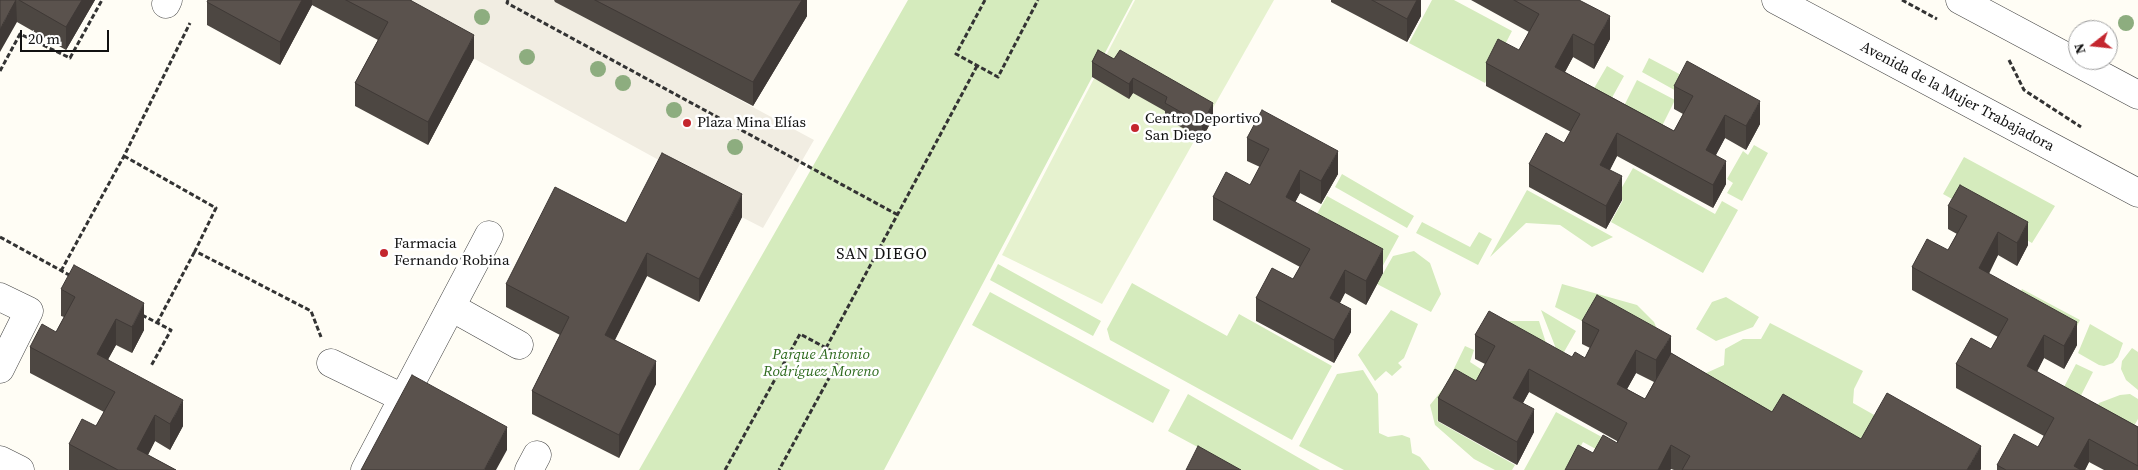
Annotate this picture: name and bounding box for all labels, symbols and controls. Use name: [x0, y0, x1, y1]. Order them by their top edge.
scale bar: [22, 20, 111, 52]
north arrow: [2068, 20, 2118, 70]
text: 20 m: [28, 28, 60, 49]
street label: Avenida de la Mujer Trabajadora: [1857, 38, 2057, 156]
text: N: [2069, 41, 2091, 57]
place label: Centro Deportivo San Diego: [1145, 110, 1260, 145]
place label: Plaza Mina Elías: [697, 114, 806, 132]
marker: Plaza Mina Elías: [681, 117, 693, 129]
marker: Centro Deportivo San Diego: [1129, 122, 1141, 134]
place label: Farmacia Fernando Robina: [394, 235, 510, 270]
district label: SAN DIEGO: [835, 245, 929, 265]
marker: Farmacia Fernando Robina: [378, 247, 390, 259]
park label: Parque Antonio Rodríguez Moreno: [763, 346, 879, 381]

